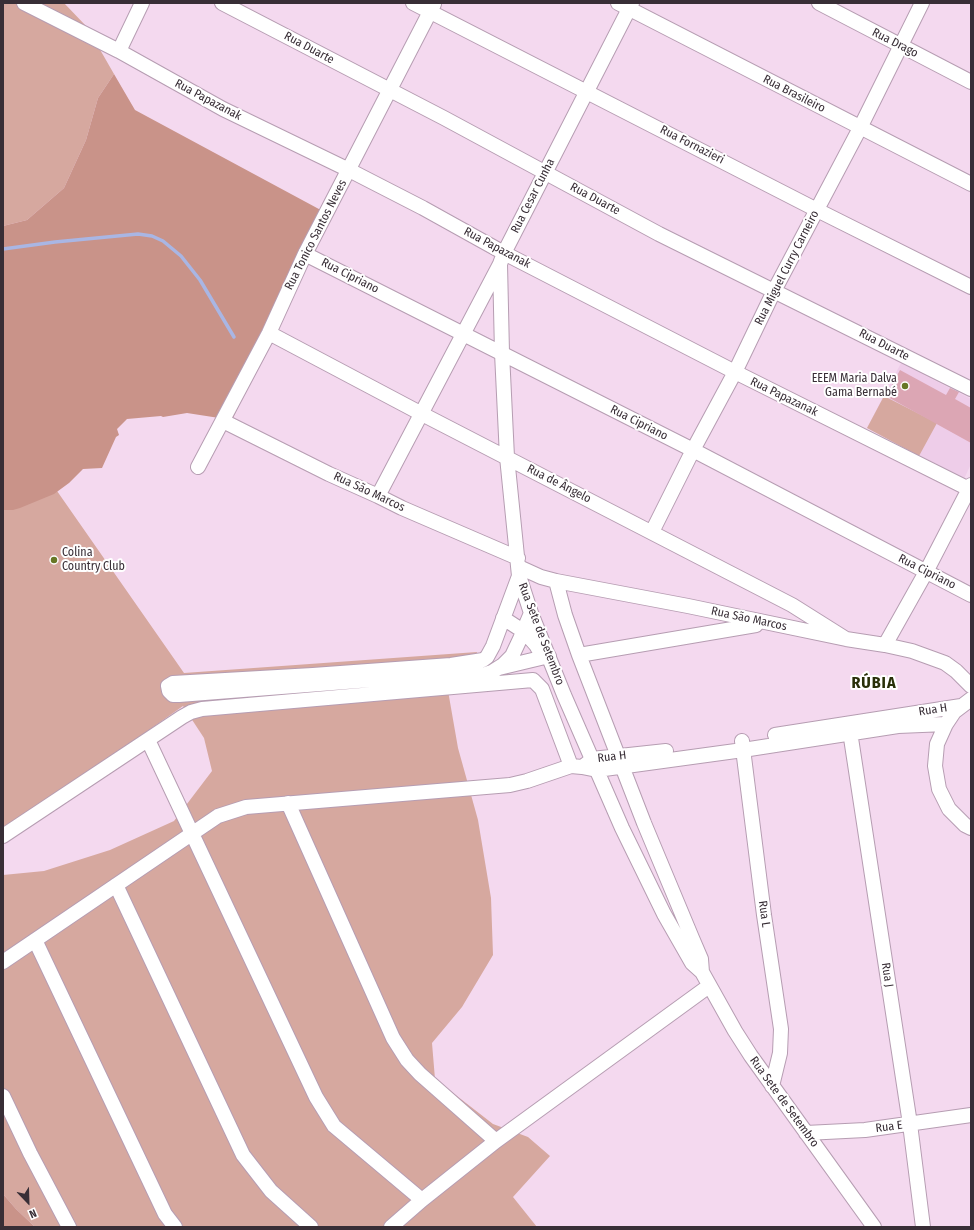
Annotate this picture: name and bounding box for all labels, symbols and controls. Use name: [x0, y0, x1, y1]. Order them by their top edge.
street label: Rua Drago: [870, 25, 920, 61]
street label: Rua Duarte: [282, 29, 336, 67]
street label: Rua Brasileiro: [760, 72, 828, 116]
street label: Rua Papazanak: [172, 76, 244, 124]
street label: Rua Fornazieri: [658, 123, 726, 167]
street label: Rua Cesar Cunha: [508, 156, 558, 236]
street label: Rua Tonico Santos Neves: [282, 177, 350, 293]
street label: Rua Duarte: [568, 180, 622, 218]
street label: Rua Miguel Curry Carneiro: [752, 208, 822, 328]
street label: Rua Papazanak: [461, 224, 533, 272]
street label: Rua Cipriano: [319, 255, 381, 297]
street label: Rua Duarte: [856, 326, 912, 364]
place label: EEEM Maria Dalva Gama Bernabé: [812, 372, 897, 400]
street label: Rua Papazanak: [748, 374, 820, 420]
marker: EEEM Maria Dalva Gama Bernabé: [900, 381, 910, 391]
street label: Rua Cipriano: [608, 402, 670, 444]
street label: Rua de Ângelo: [524, 462, 594, 506]
street label: Rua São Marcos: [331, 469, 407, 515]
place label: Colina Country Club: [62, 546, 125, 574]
street label: Rua Cipriano: [896, 551, 958, 593]
marker: Colina Country Club: [49, 555, 59, 565]
street label: Rua Sete de Setembro: [515, 581, 567, 687]
street label: Rua São Marcos: [710, 604, 788, 634]
district label: RÚBIA: [851, 674, 897, 694]
street label: Rua H: [918, 701, 948, 719]
street label: Rua H: [597, 748, 627, 766]
street label: Rua L: [755, 900, 773, 928]
street label: Rua J: [878, 962, 896, 988]
street label: Rua Sete de Setembro: [746, 1054, 822, 1150]
street label: Rua E: [875, 1118, 903, 1136]
north arrow: [8, 1182, 48, 1222]
text: N: [27, 1206, 38, 1221]

